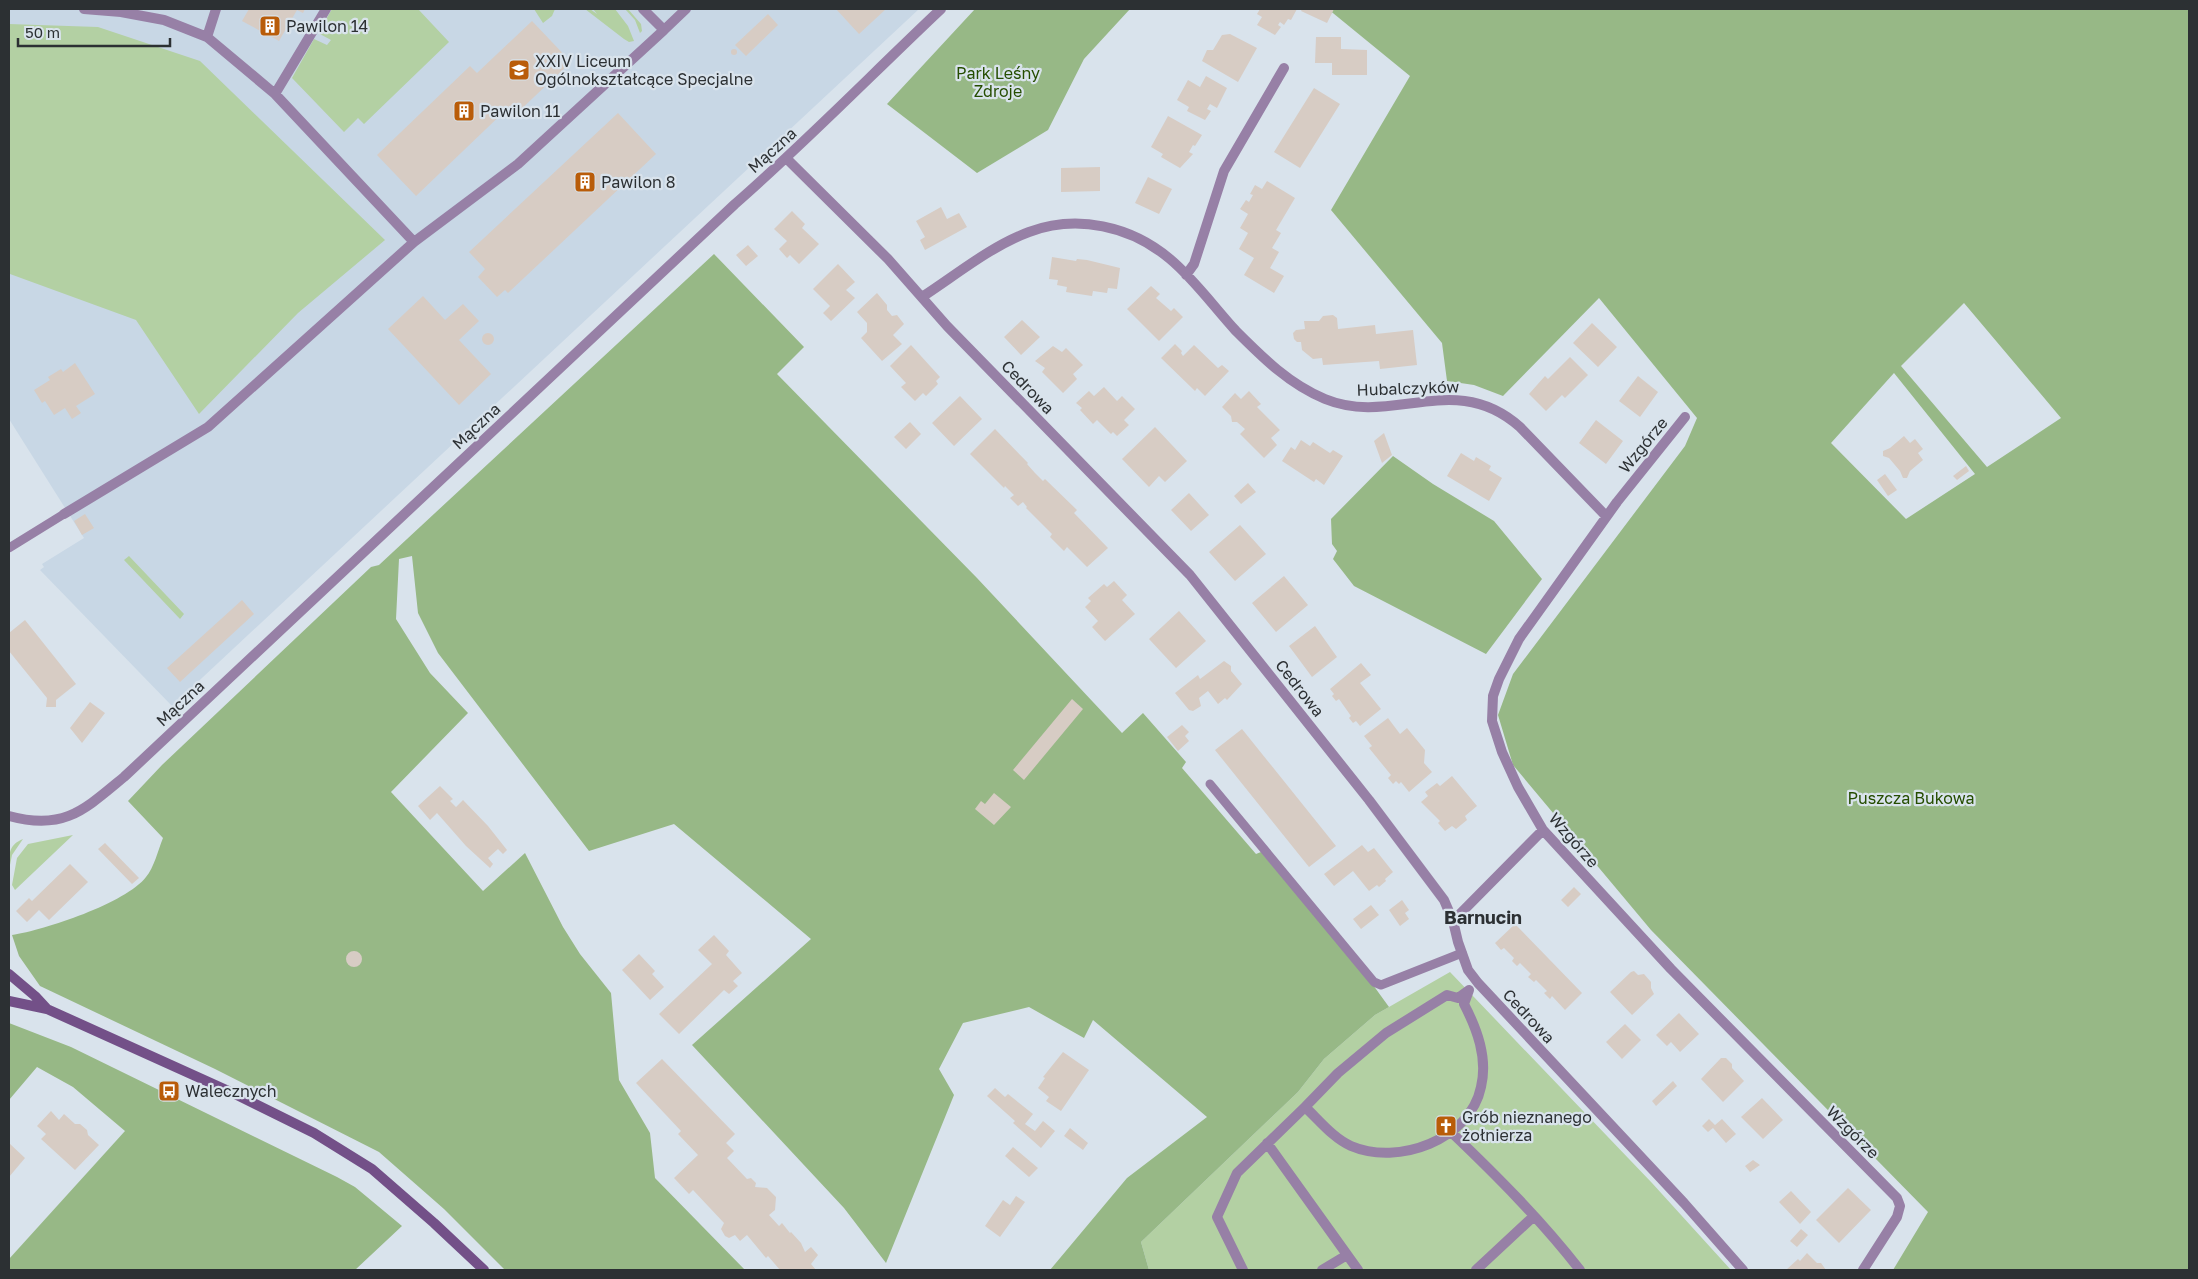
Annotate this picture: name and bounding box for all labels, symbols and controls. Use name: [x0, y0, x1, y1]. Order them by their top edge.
building icon: Pawilon 14: [258, 14, 282, 38]
scale bar: [18, 15, 170, 47]
place label: Pawilon 14: [286, 16, 368, 36]
text: 50 m: [25, 23, 60, 41]
place label: XXIV Liceum Ogólnokształcące Specjalne: [535, 51, 753, 89]
school or university icon: XXIV Liceum Ogólnokształcące Specjalne: [507, 58, 531, 82]
park label: Park Leśny Zdroje: [956, 63, 1040, 101]
building icon: Pawilon 11: [452, 99, 476, 123]
place label: Pawilon 11: [480, 101, 561, 121]
street label: Mączna: [744, 123, 800, 177]
building icon: Pawilon 8: [573, 170, 597, 194]
place label: Pawilon 8: [601, 172, 676, 192]
street label: Cedrowa: [997, 356, 1059, 418]
street label: Hubalczyków: [1356, 376, 1460, 400]
street label: Mączna: [448, 399, 504, 453]
street label: Wzgórze: [1614, 413, 1672, 477]
street label: Cedrowa: [1271, 655, 1329, 721]
street label: Mączna: [152, 676, 208, 730]
park label: Puszcza Bukowa: [1848, 788, 1974, 808]
street label: Wzgórze: [1545, 808, 1603, 872]
district label: Barnucin: [1444, 906, 1522, 928]
street label: Cedrowa: [1499, 985, 1559, 1047]
bus stop icon: Walecznych: [157, 1079, 181, 1103]
place label: Walecznych: [185, 1081, 277, 1101]
street label: Wzgórze: [1822, 1101, 1884, 1163]
place label: Grób nieznanego żołnierza: [1462, 1107, 1592, 1145]
church icon: Grób nieznanego żołnierza: [1434, 1114, 1458, 1138]

